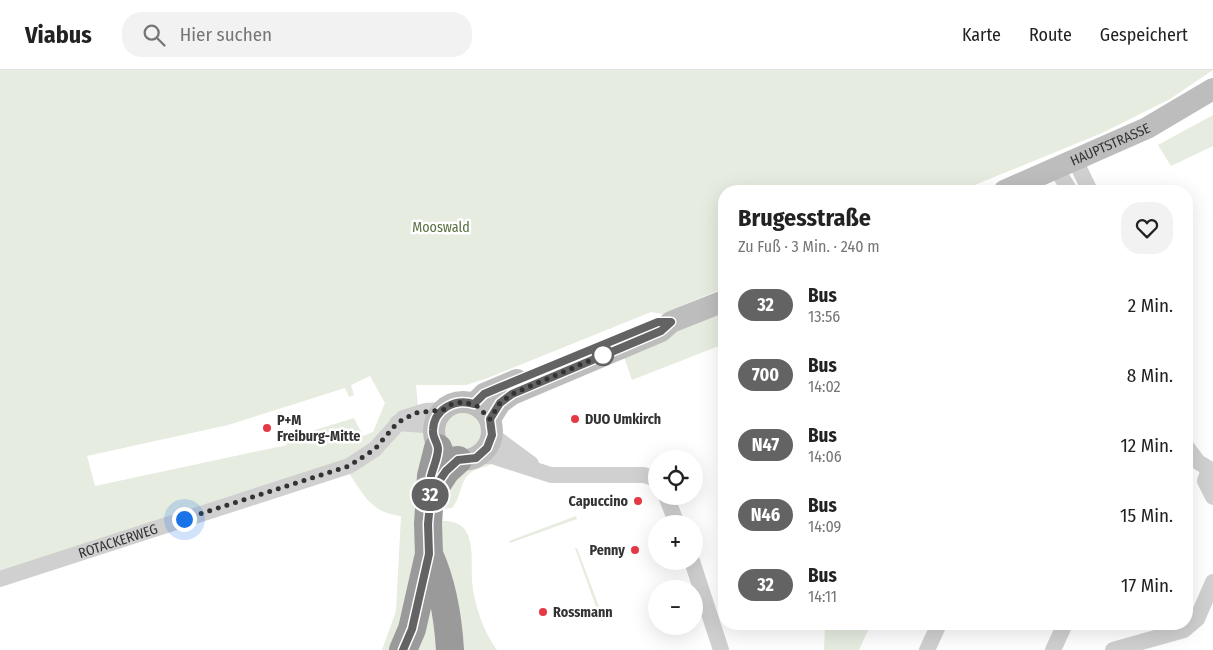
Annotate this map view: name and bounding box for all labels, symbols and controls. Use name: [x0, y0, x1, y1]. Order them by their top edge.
search box: [122, 12, 472, 57]
text: Viabus: [25, 21, 92, 49]
icon: search: [140, 21, 168, 49]
text: Hier suchen: [180, 23, 272, 46]
text: Karte: [962, 24, 1001, 46]
text: Route: [1029, 24, 1072, 46]
text: Gespeichert: [1100, 24, 1188, 46]
street label: HAUPTSTRASSE: [1068, 119, 1153, 169]
button: heart: [1121, 202, 1173, 254]
text: Brugesstraße: [738, 204, 871, 232]
park label: Mooswald: [412, 219, 470, 236]
text: Zu Fuß · 3 Min. · 240 m: [738, 237, 880, 256]
text: Bus: [808, 284, 837, 307]
text: 32: [757, 294, 774, 316]
text: 2 Min.: [1128, 294, 1173, 317]
text: 13:56: [808, 307, 840, 326]
unlabelled marker: [592, 344, 614, 366]
text: Bus: [808, 354, 837, 377]
text: 700: [752, 364, 779, 386]
text: 8 Min.: [1127, 364, 1173, 387]
text: 14:02: [808, 377, 841, 396]
place label: DUO Umkirch: [585, 411, 661, 428]
place label: P+M Freiburg-Mitte: [277, 412, 360, 445]
marker: DUO Umkirch: [569, 413, 581, 425]
marker: P+M Freiburg-Mitte: [261, 422, 273, 434]
text: Bus: [808, 424, 837, 447]
text: N47: [752, 434, 779, 456]
text: 12 Min.: [1120, 434, 1173, 457]
text: 14:06: [808, 447, 842, 466]
map controls: [648, 450, 703, 635]
button: locate: [648, 450, 703, 505]
line badge: 32: [408, 479, 452, 511]
text: 32: [422, 484, 438, 506]
place label: Capuccino: [569, 493, 629, 510]
text: Bus: [808, 494, 837, 517]
marker: Capuccino: [632, 495, 644, 507]
text: N46: [751, 504, 780, 526]
text: 15 Min.: [1120, 504, 1173, 527]
your location: [172, 507, 197, 532]
button: +: [648, 515, 703, 570]
text: 14:09: [808, 517, 841, 536]
street label: ROTACKERWEG: [76, 520, 160, 562]
place label: Penny: [589, 542, 625, 559]
marker: Penny: [629, 544, 641, 556]
text: Bus: [808, 564, 837, 587]
text: 32: [757, 574, 774, 596]
text: 17 Min.: [1121, 574, 1173, 597]
button: −: [648, 580, 703, 635]
text: 14:11: [808, 587, 837, 606]
place label: Rossmann: [553, 604, 613, 621]
marker: Rossmann: [537, 606, 549, 618]

